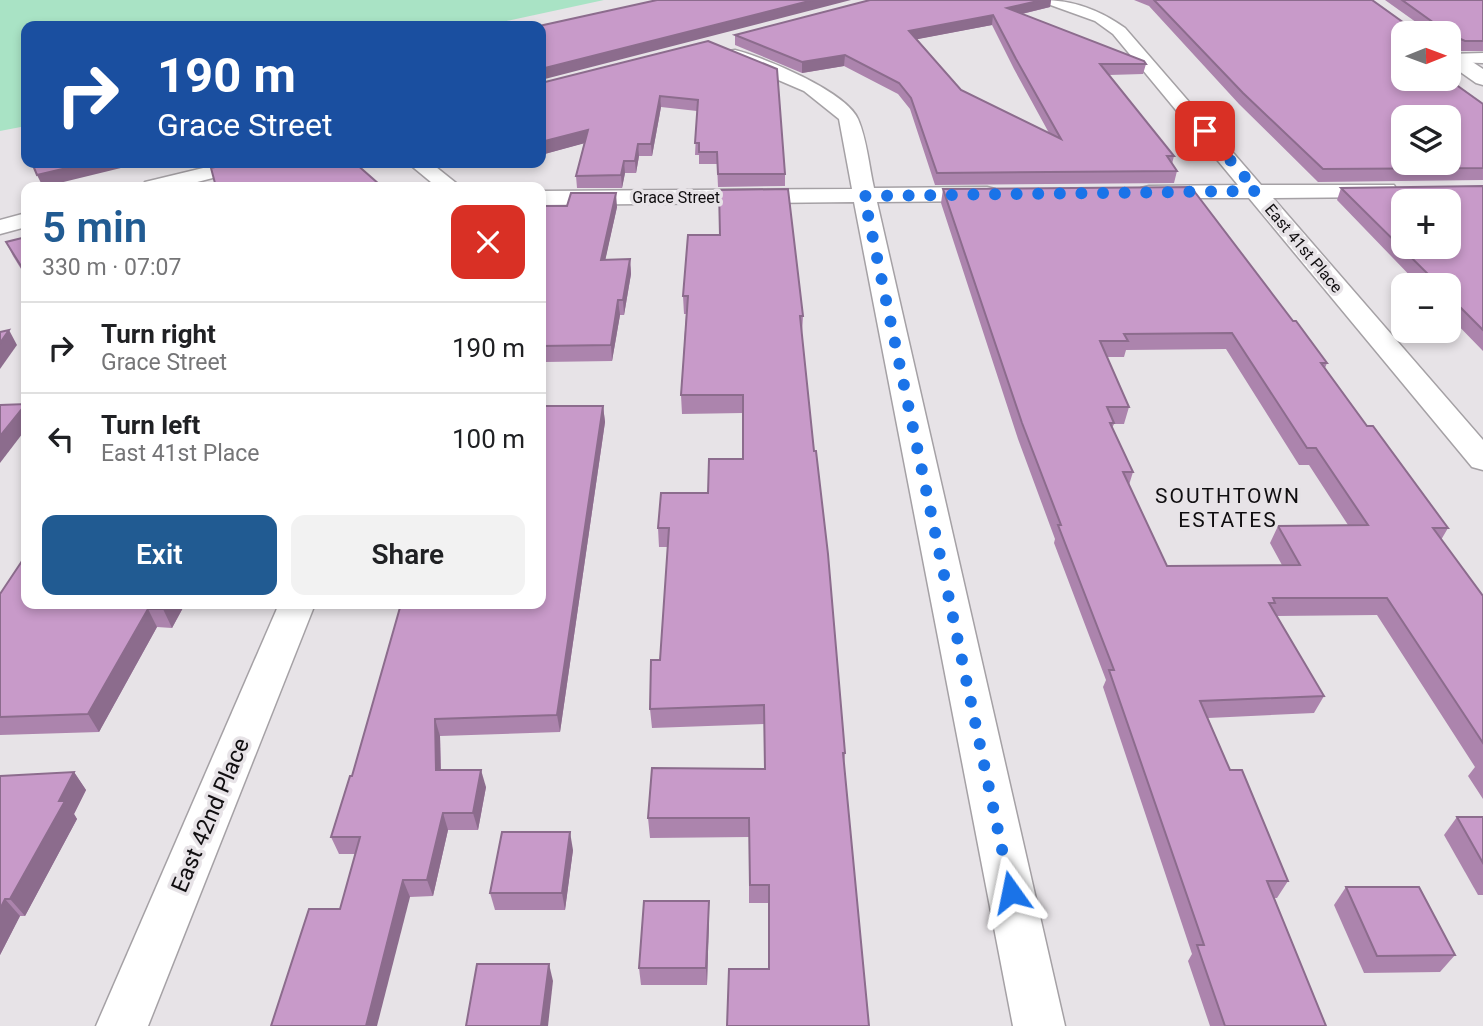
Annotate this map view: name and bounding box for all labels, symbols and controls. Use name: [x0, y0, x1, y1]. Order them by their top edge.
north arrow: [1391, 21, 1461, 91]
map controls: [1391, 21, 1461, 343]
text: 190 m: [157, 47, 296, 104]
icon: right: [42, 49, 133, 140]
pin: [1175, 101, 1235, 161]
button: layers: [1391, 105, 1461, 175]
text: Grace Street: [157, 106, 333, 144]
icon: arrive: [1186, 112, 1224, 150]
street label: Grace Street: [632, 188, 720, 207]
button: +: [1391, 189, 1461, 259]
street label: East 41st Place: [1261, 200, 1346, 297]
text: 5 min: [42, 203, 147, 252]
button: close: [451, 205, 525, 279]
text: 330 m · 07:07: [42, 254, 181, 281]
button: −: [1391, 273, 1461, 343]
text: Turn right: [101, 319, 216, 349]
icon: right: [42, 329, 80, 367]
text: 190 m: [452, 333, 525, 363]
text: Grace Street: [101, 349, 227, 376]
text: Turn left: [101, 410, 200, 440]
icon: left: [42, 420, 80, 458]
text: 100 m: [452, 424, 525, 454]
text: East 41st Place: [101, 440, 259, 467]
district label: SOUTHTOWN ESTATES: [1155, 484, 1301, 532]
button: Exit: [42, 515, 277, 595]
button: Share: [291, 515, 525, 595]
street label: East 42nd Place: [166, 734, 255, 896]
position arrow: [974, 855, 1048, 929]

